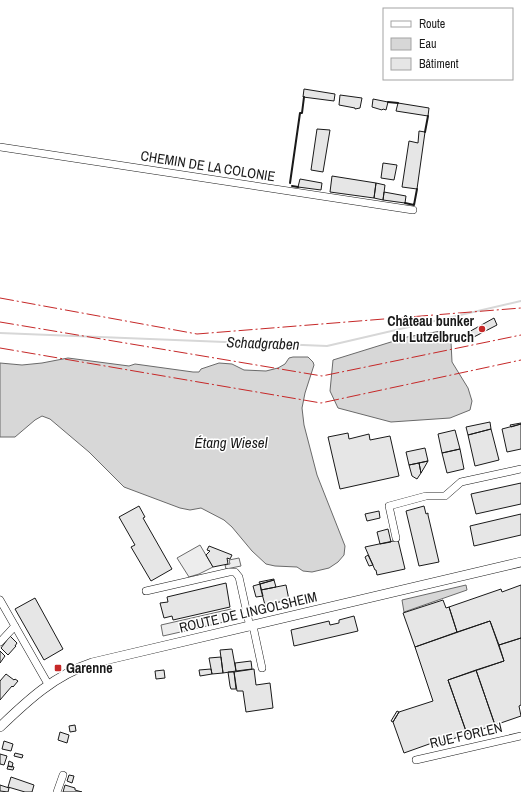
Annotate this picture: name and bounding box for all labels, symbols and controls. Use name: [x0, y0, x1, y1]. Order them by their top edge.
legend: [383, 8, 513, 80]
text: Route: [419, 16, 445, 32]
text: Eau: [419, 36, 437, 52]
text: Bâtiment: [419, 56, 459, 72]
street label: CHEMIN DE LA COLONIE: [139, 146, 277, 186]
place label: Château bunker du Lutzelbruch: [387, 312, 475, 346]
marker: Château bunker du Lutzelbruch: [477, 324, 487, 334]
water label: Schadgraben: [226, 331, 300, 355]
water label: Étang Wiesel: [195, 432, 268, 453]
street label: ROUTE DE LINGOLSHEIM: [177, 587, 319, 637]
place label: Garenne: [66, 659, 113, 677]
marker: Garenne: [53, 663, 63, 673]
street label: RUE FORLEN: [428, 718, 504, 752]

